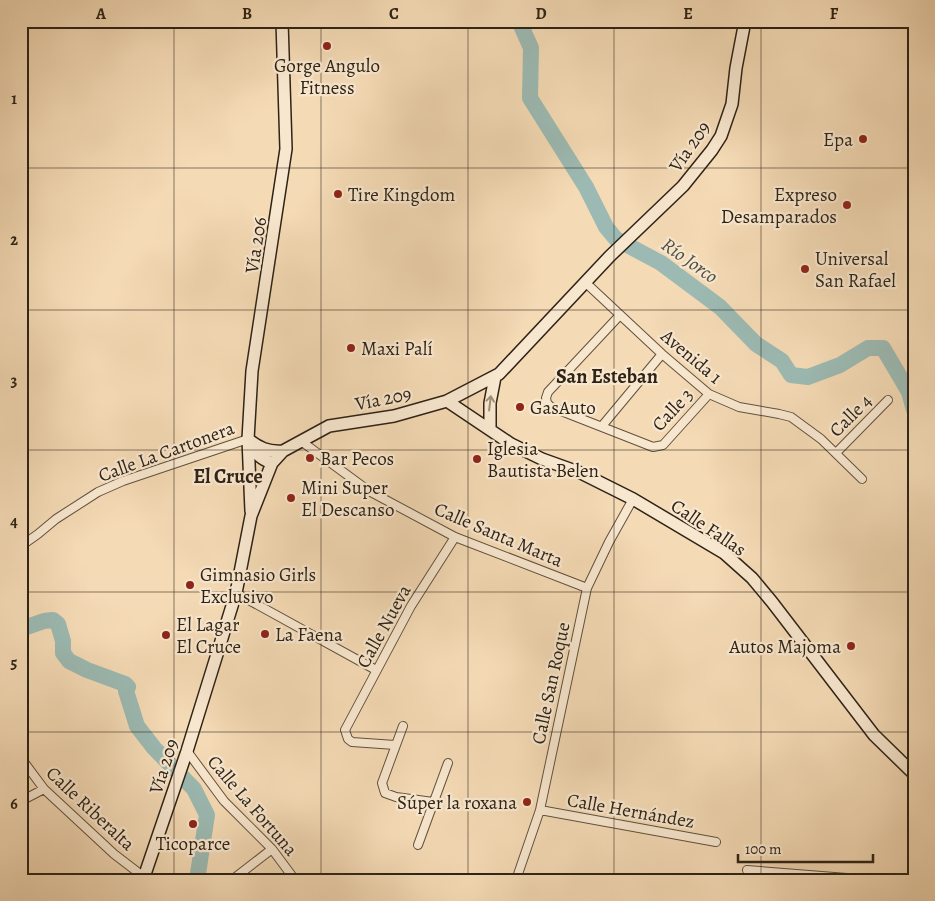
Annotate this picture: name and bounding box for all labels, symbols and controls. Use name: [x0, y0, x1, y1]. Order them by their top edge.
text: A: [95, 3, 107, 25]
text: B: [242, 3, 252, 25]
text: C: [389, 3, 399, 25]
text: D: [535, 3, 547, 25]
text: E: [683, 3, 693, 25]
text: F: [830, 3, 839, 25]
marker: Gorge Angulo Fitness: [321, 40, 333, 52]
place label: Gorge Angulo Fitness: [274, 53, 380, 101]
text: 1: [11, 88, 17, 110]
street label: Vía 209: [662, 116, 717, 178]
place label: Epa: [823, 127, 853, 153]
marker: Epa: [857, 133, 869, 145]
place label: Tire Kingdom: [348, 182, 455, 208]
place label: Expreso Desamparados: [721, 182, 837, 230]
marker: Tire Kingdom: [332, 188, 344, 200]
marker: Expreso Desamparados: [841, 199, 853, 211]
street label: Vía 206: [239, 215, 273, 276]
text: 2: [10, 229, 18, 251]
water label: Río Jorco: [656, 231, 723, 290]
place label: Universal San Rafael: [815, 246, 896, 294]
marker: Universal San Rafael: [799, 263, 811, 275]
street label: Avenida 1: [654, 323, 728, 390]
place label: Maxi Palí: [361, 336, 433, 362]
marker: Maxi Palí: [345, 342, 357, 354]
district label: San Esteban: [556, 363, 658, 390]
text: 3: [11, 370, 18, 392]
street label: Vía 209: [352, 381, 413, 417]
street label: Calle 3: [646, 382, 699, 437]
street label: Calle 4: [824, 388, 878, 443]
one-way arrow: [485, 395, 495, 411]
place label: GasAuto: [530, 395, 596, 421]
marker: GasAuto: [514, 401, 526, 413]
street label: Calle La Cartonera: [95, 415, 238, 489]
place label: Iglesia Bautista Belen: [487, 436, 599, 484]
place label: Bar Pecos: [320, 446, 394, 472]
marker: Bar Pecos: [304, 452, 316, 464]
marker: Iglesia Bautista Belen: [471, 453, 483, 465]
district label: El Cruce: [193, 463, 263, 490]
place label: Mini Super El Descanso: [301, 475, 394, 523]
marker: Mini Super El Descanso: [285, 492, 297, 504]
street label: Calle Fallas: [666, 493, 751, 563]
street label: Calle Santa Marta: [430, 496, 567, 574]
text: 4: [10, 511, 18, 533]
place label: Gimnasio Girls Exclusivo: [200, 562, 316, 610]
marker: Gimnasio Girls Exclusivo: [184, 579, 196, 591]
street label: Calle Nueva: [350, 580, 418, 673]
place label: El Lagar El Cruce: [176, 612, 241, 660]
street label: Calle San Roque: [525, 620, 577, 747]
place label: La Faena: [275, 622, 343, 648]
marker: La Faena: [259, 628, 271, 640]
marker: El Lagar El Cruce: [160, 629, 172, 641]
place label: Autos Majoma: [728, 634, 841, 660]
marker: Autos Majoma: [845, 640, 857, 652]
text: 5: [11, 652, 18, 674]
street label: Vía 209: [143, 735, 185, 798]
street label: Calle La Fortuna: [201, 750, 303, 862]
street label: Calle Riberalta: [40, 761, 141, 857]
street label: Calle Hernández: [565, 787, 697, 835]
place label: Súper la roxana: [397, 790, 517, 816]
text: 6: [10, 793, 18, 815]
marker: Súper la roxana: [521, 796, 533, 808]
marker: Ticoparce: [187, 818, 199, 830]
place label: Ticoparce: [156, 831, 230, 857]
scale bar: [738, 831, 872, 863]
text: 100 m: [745, 839, 782, 859]

